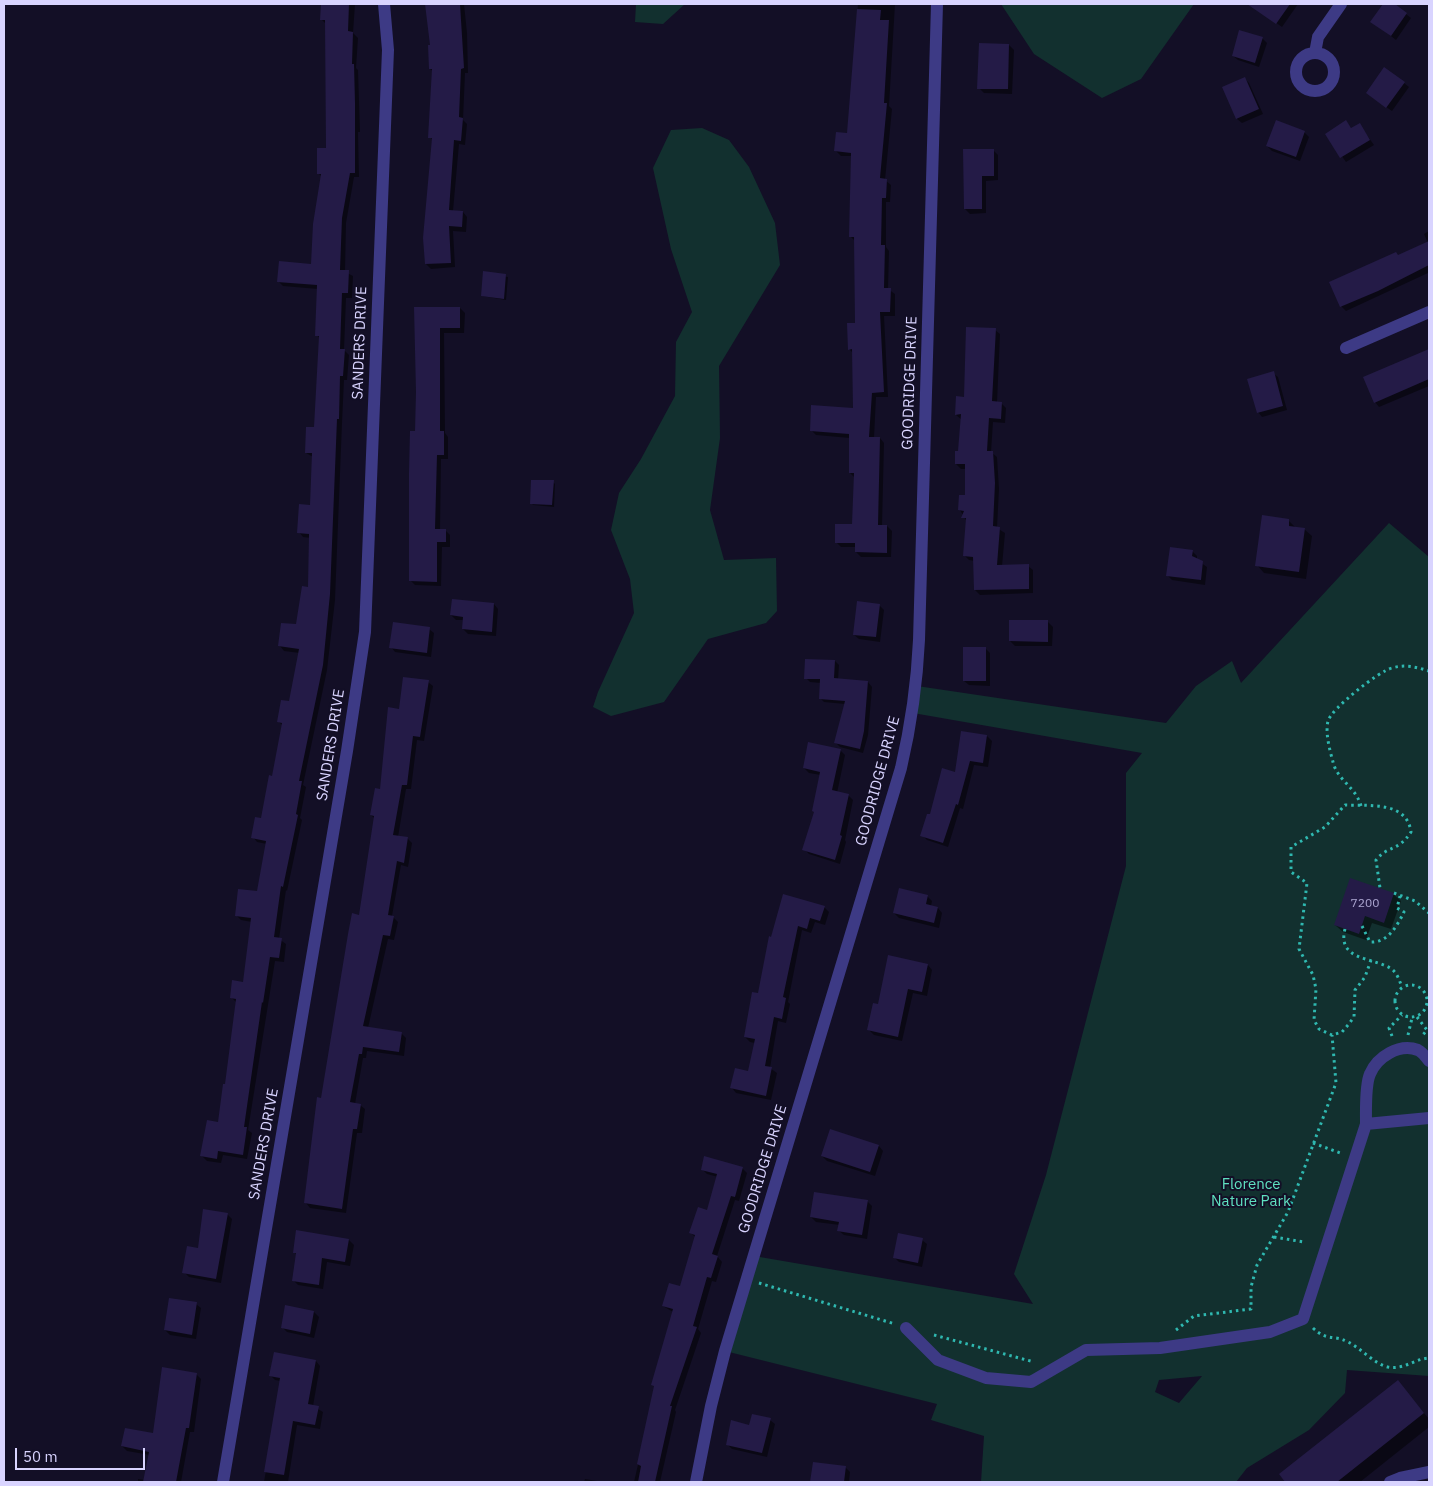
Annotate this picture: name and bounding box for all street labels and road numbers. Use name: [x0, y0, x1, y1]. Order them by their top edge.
street label: SANDERS DRIVE: [349, 286, 371, 400]
street label: GOODRIDGE DRIVE: [899, 316, 921, 450]
street label: SANDERS DRIVE: [313, 688, 349, 802]
street label: GOODRIDGE DRIVE: [852, 714, 904, 848]
street label: SANDERS DRIVE: [245, 1087, 283, 1201]
street label: GOODRIDGE DRIVE: [735, 1102, 791, 1236]

